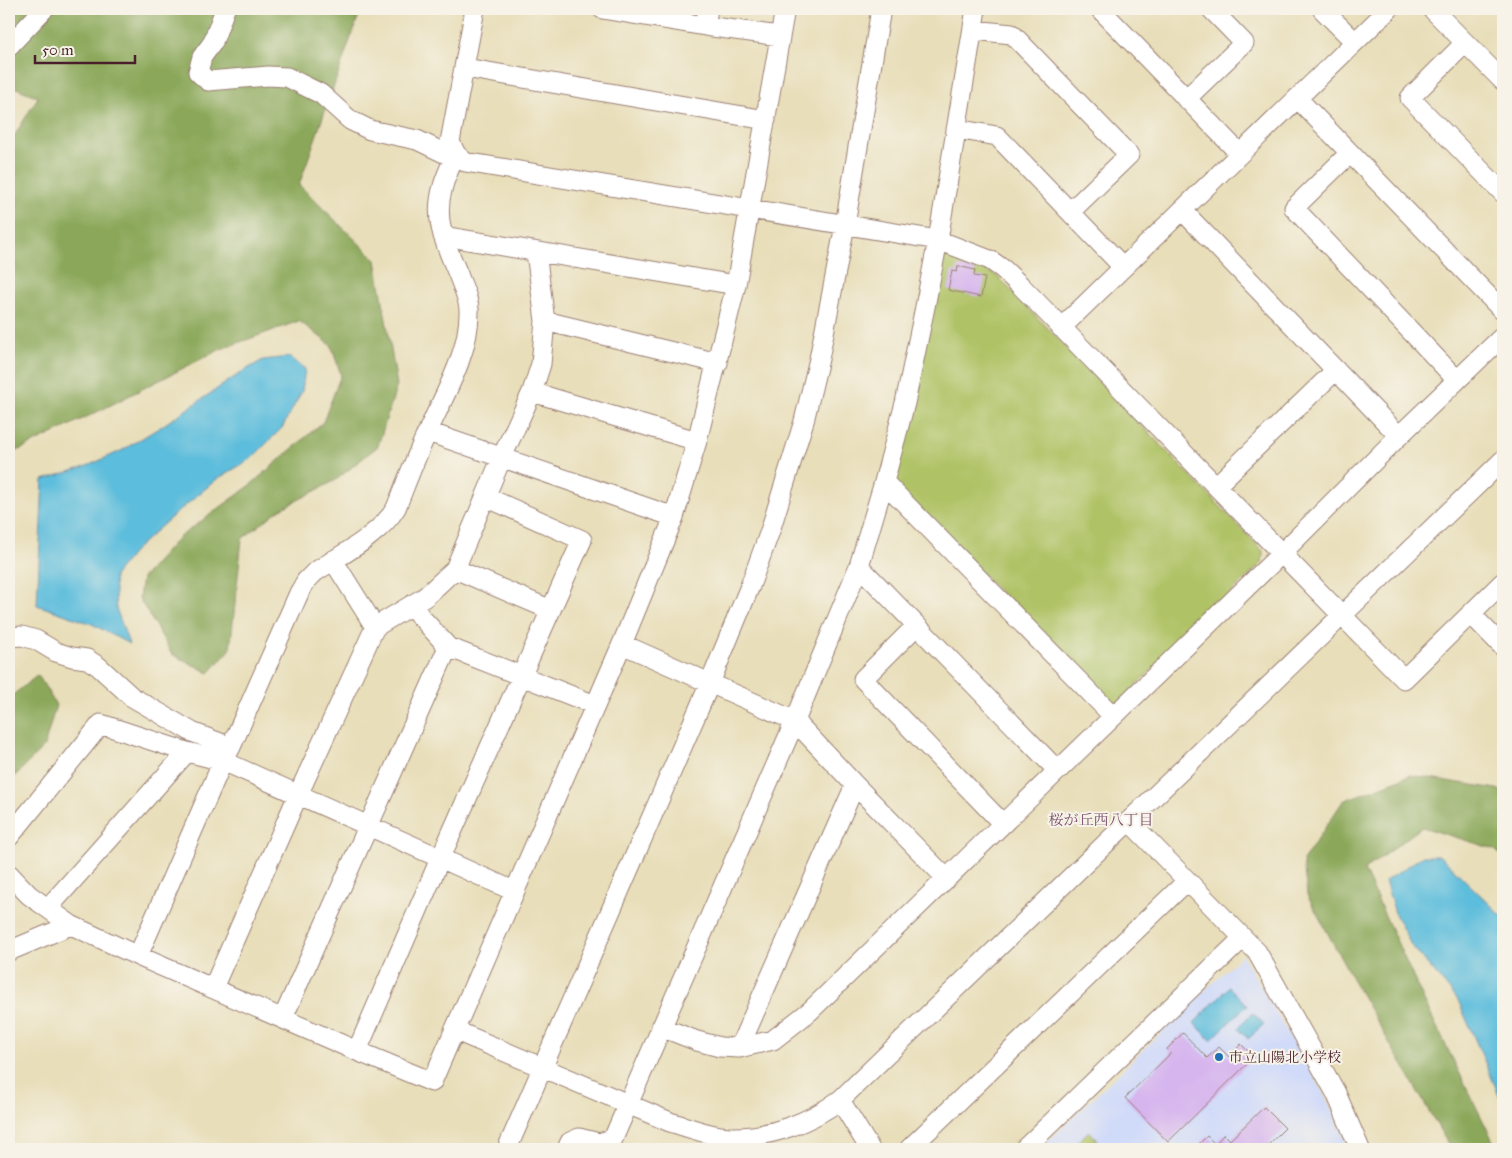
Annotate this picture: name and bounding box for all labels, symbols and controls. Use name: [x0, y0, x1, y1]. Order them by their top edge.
scale bar: [35, 32, 135, 64]
text: 50 m: [42, 41, 74, 59]
district label: 桜が丘西八丁目: [1048, 811, 1154, 829]
place label: 市立山陽北小学校: [1229, 1049, 1341, 1066]
marker: 市立山陽北小学校: [1213, 1051, 1225, 1063]

